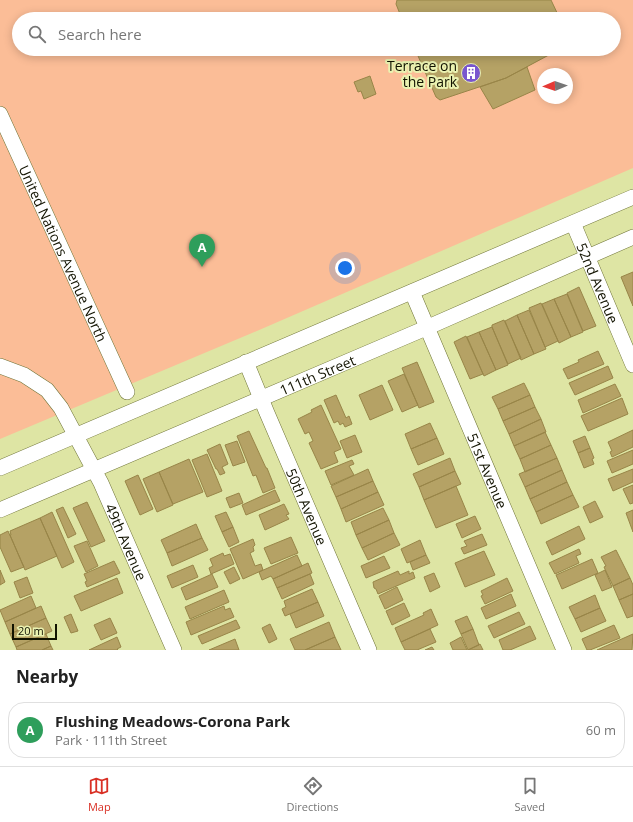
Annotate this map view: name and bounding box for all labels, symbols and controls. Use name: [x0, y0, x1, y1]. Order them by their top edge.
search box: [12, 12, 621, 56]
icon: search: [26, 23, 48, 45]
text: Search here: [58, 24, 142, 44]
place label: Terrace on the Park: [387, 56, 458, 91]
building icon: Terrace on the Park: [460, 62, 482, 84]
north arrow: [537, 68, 573, 104]
street label: United Nations Avenue North: [15, 162, 112, 345]
pin: A: [189, 234, 215, 267]
street label: 52nd Avenue: [573, 240, 624, 326]
your location: [335, 258, 355, 278]
street label: 111th Street: [277, 350, 358, 399]
street label: 51st Avenue: [463, 430, 512, 511]
street label: 50th Avenue: [282, 465, 332, 548]
street label: 49th Avenue: [102, 500, 152, 583]
scale bar: [12, 622, 57, 641]
text: 20 m: [18, 623, 44, 638]
text: Nearby: [16, 665, 78, 688]
text: Flushing Meadows-Corona Park: [55, 711, 290, 731]
text: A: [26, 721, 34, 739]
text: 60 m: [586, 721, 616, 739]
text: Park · 111th Street: [55, 731, 167, 749]
tab: Map: [88, 775, 111, 814]
tab: Directions: [287, 775, 339, 814]
tab: Saved: [514, 775, 545, 814]

